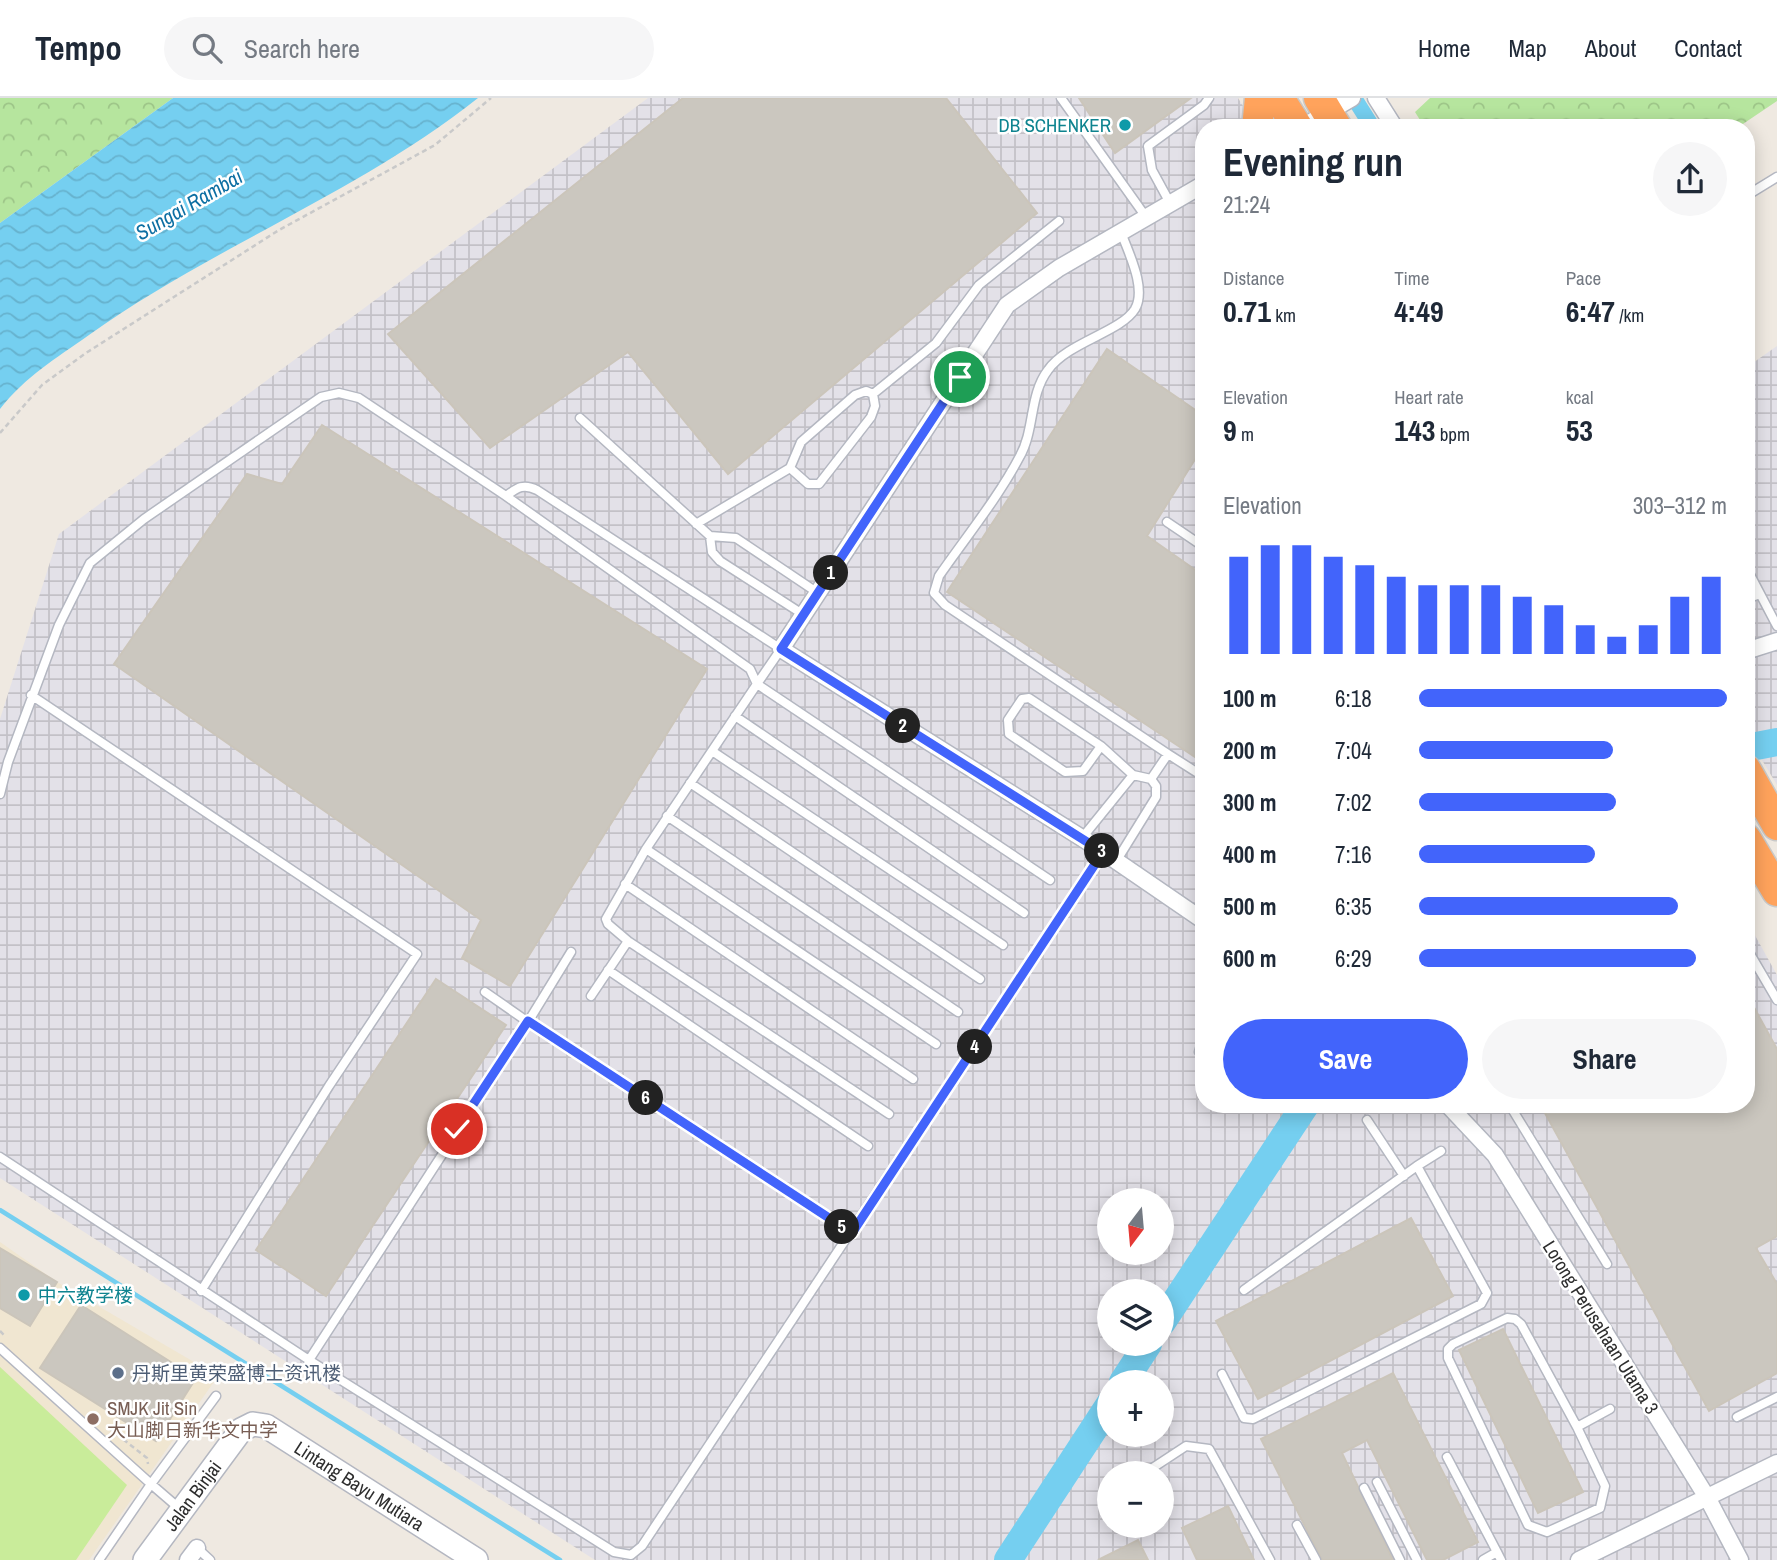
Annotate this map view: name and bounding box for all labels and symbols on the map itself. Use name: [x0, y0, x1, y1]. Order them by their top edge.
place label: DB SCHENKER: [998, 112, 1111, 138]
marker: DB SCHENKER: [1117, 117, 1133, 133]
water label: Sungai Rambai: [130, 162, 248, 247]
pin: [930, 347, 990, 407]
pin: 1: [814, 556, 848, 590]
pin: 2: [886, 708, 920, 744]
pin: 3: [1084, 834, 1120, 868]
pin: 4: [958, 1030, 992, 1065]
pin: 6: [628, 1080, 664, 1116]
pin: [427, 1099, 487, 1159]
north arrow: [1097, 1188, 1174, 1265]
pin: 5: [824, 1210, 860, 1244]
street label: Lorong Perusahaan Utama 3: [1537, 1235, 1665, 1419]
place label: 中六教学楼: [38, 1282, 133, 1308]
marker: 中六教学楼: [16, 1287, 32, 1303]
place label: 丹斯里黄荣盛博士资讯楼: [132, 1360, 341, 1386]
marker: 丹斯里黄荣盛博士资讯楼: [110, 1365, 126, 1381]
place label: SMJK Jit Sin 大山脚日新华文中学: [107, 1395, 278, 1443]
marker: SMJK Jit Sin 大山脚日新华文中学: [85, 1411, 101, 1427]
street label: Lintang Bayu Mutiara: [290, 1435, 430, 1537]
street label: Jalan Binjai: [158, 1455, 227, 1536]

